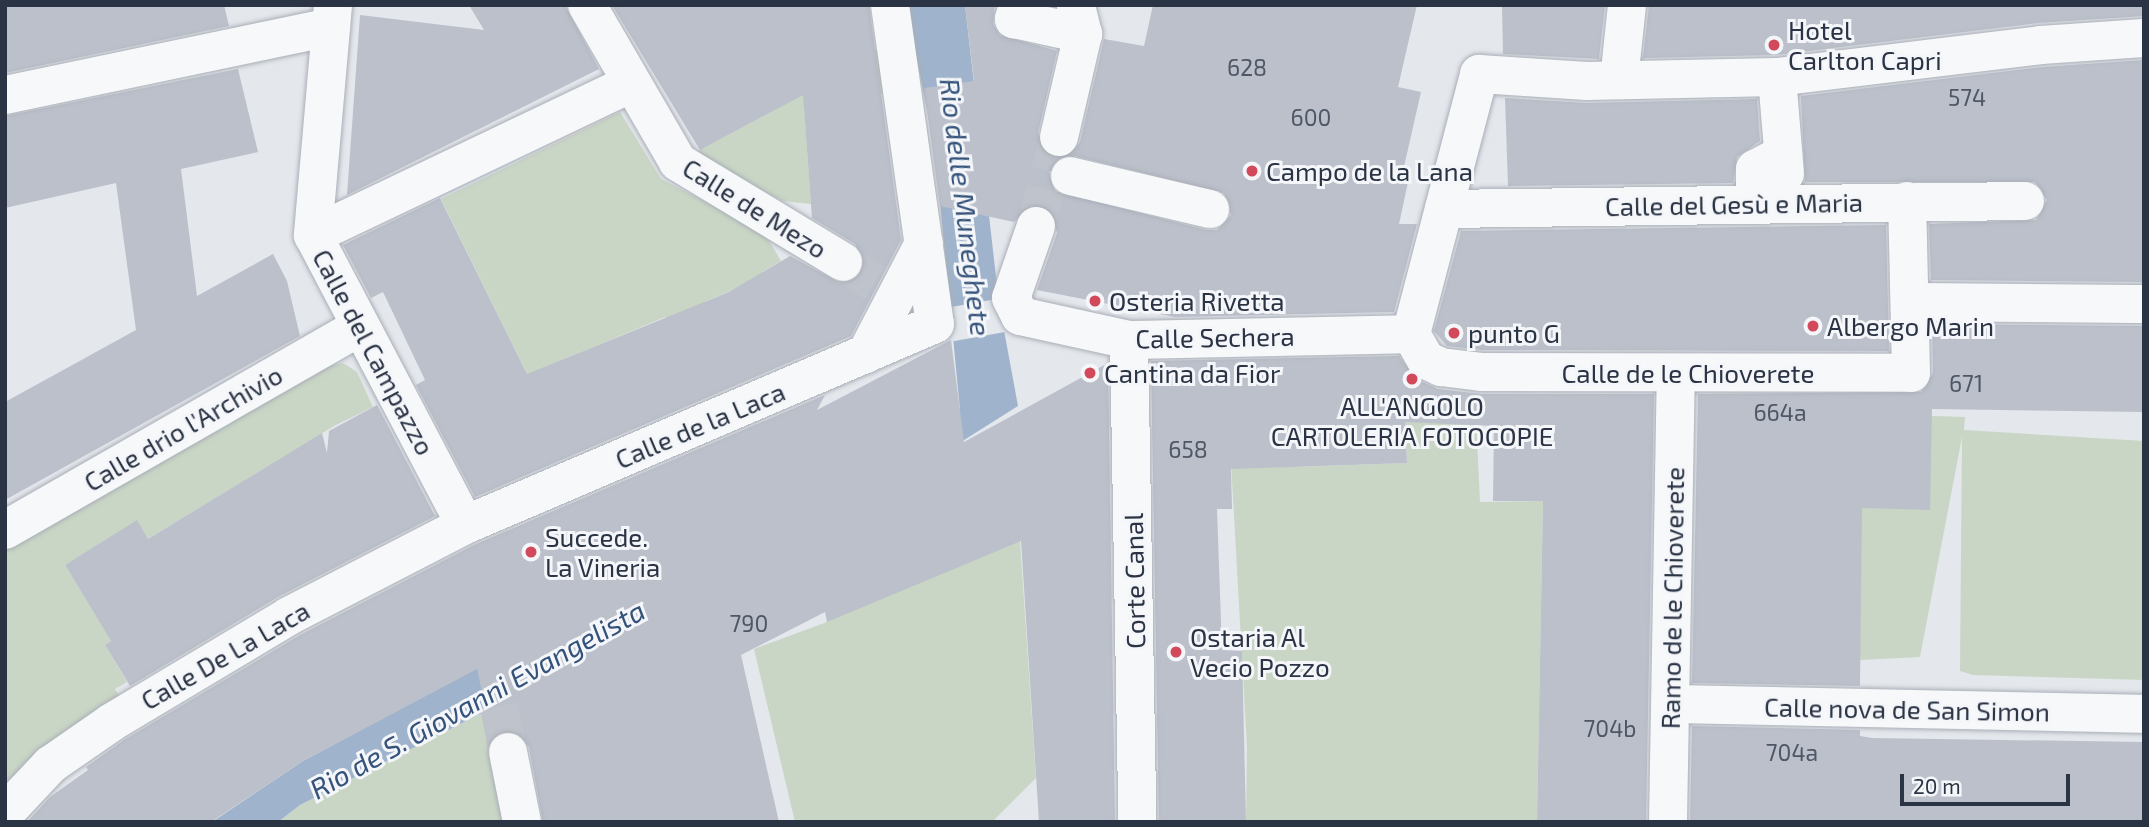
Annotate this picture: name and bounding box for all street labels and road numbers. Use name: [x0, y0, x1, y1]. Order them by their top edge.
street label: Calle de Mezo: [677, 151, 833, 265]
street label: Calle del Gesù e Maria: [1604, 186, 1864, 222]
street label: Calle del Campazzo: [306, 244, 442, 460]
street label: Calle Sechera: [1135, 320, 1295, 354]
street label: Calle de le Chioverete: [1562, 357, 1814, 389]
street label: Calle drio l'Archivio: [78, 359, 288, 497]
street label: Calle de la Laca: [610, 375, 790, 475]
street label: Ramo de le Chioverete: [1654, 467, 1690, 729]
street label: Corte Canal: [1117, 513, 1151, 649]
street label: Calle De La Laca: [135, 594, 315, 716]
street label: Calle nova de San Simon: [1764, 691, 2050, 727]

